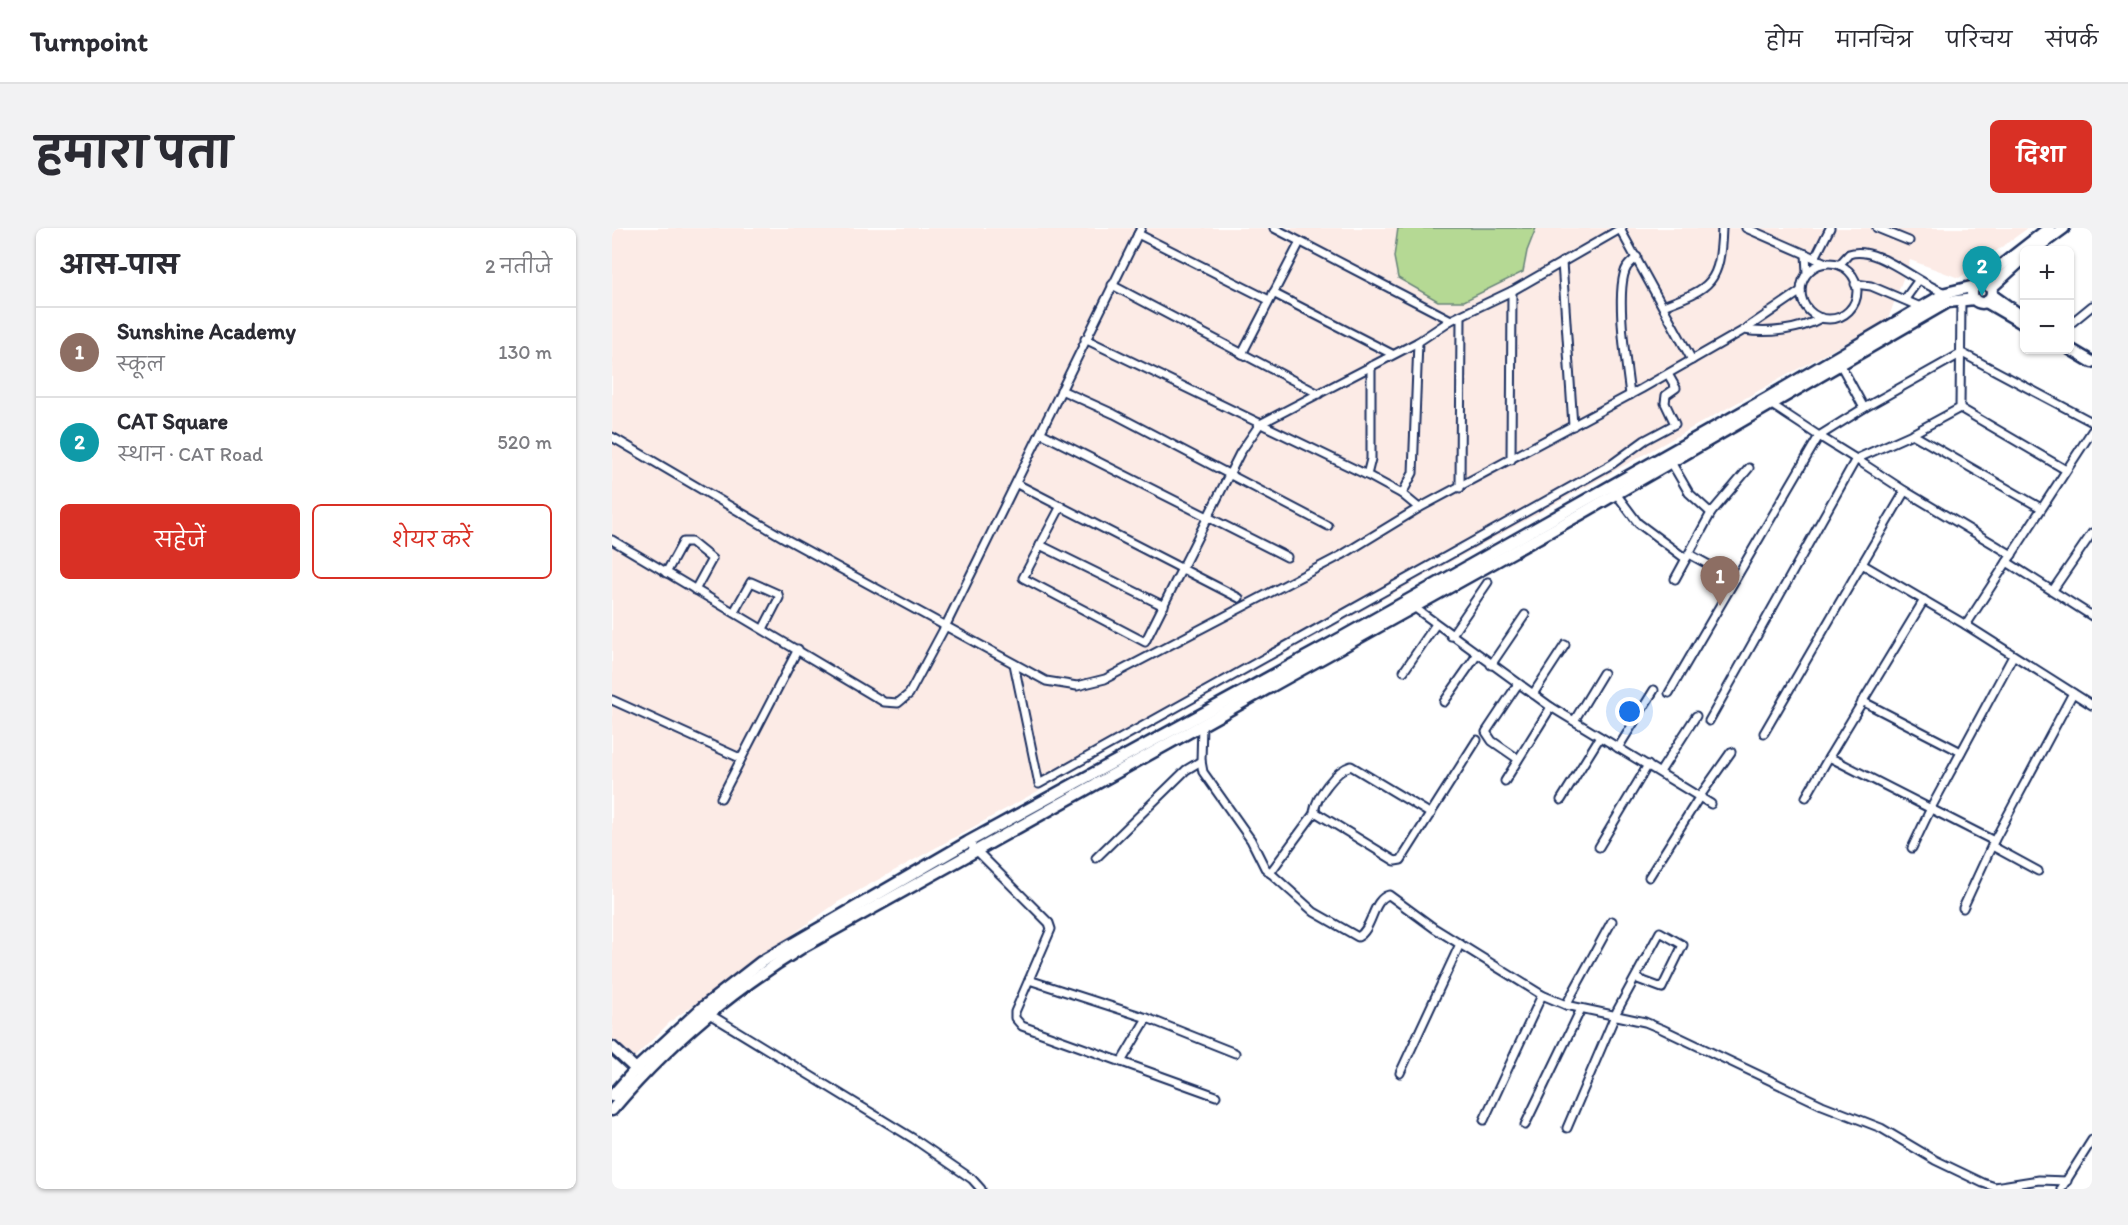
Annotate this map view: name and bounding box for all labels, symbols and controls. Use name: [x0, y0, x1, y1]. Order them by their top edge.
text: Turnpoint: [30, 24, 148, 58]
text: होम: [1766, 27, 1803, 52]
text: मानचित्र: [1836, 27, 1913, 52]
text: परिचय: [1946, 27, 2012, 52]
text: संपर्क: [2045, 27, 2098, 52]
button: दिशा: [1990, 120, 2092, 193]
text: हमारा पता: [36, 127, 232, 178]
map controls: [2020, 246, 2074, 354]
button: +: [2020, 246, 2074, 300]
pin: 2: [1962, 247, 2002, 296]
text: आस-पास: [60, 249, 179, 281]
text: 2 नतीजे: [485, 254, 552, 278]
button: −: [2020, 300, 2074, 354]
text: Sunshine Academy: [117, 318, 296, 345]
text: 1: [75, 340, 84, 364]
text: 130 m: [498, 340, 552, 364]
text: स्कूल: [117, 352, 165, 376]
text: CAT Square: [117, 408, 228, 435]
text: 2: [74, 430, 85, 454]
text: 520 m: [497, 430, 552, 454]
text: स्थान · CAT Road: [117, 442, 263, 466]
button: सहेजें: [60, 504, 300, 579]
button: शेयर करें: [312, 504, 552, 579]
pin: 1: [1700, 556, 1740, 606]
your location: [1615, 697, 1644, 726]

